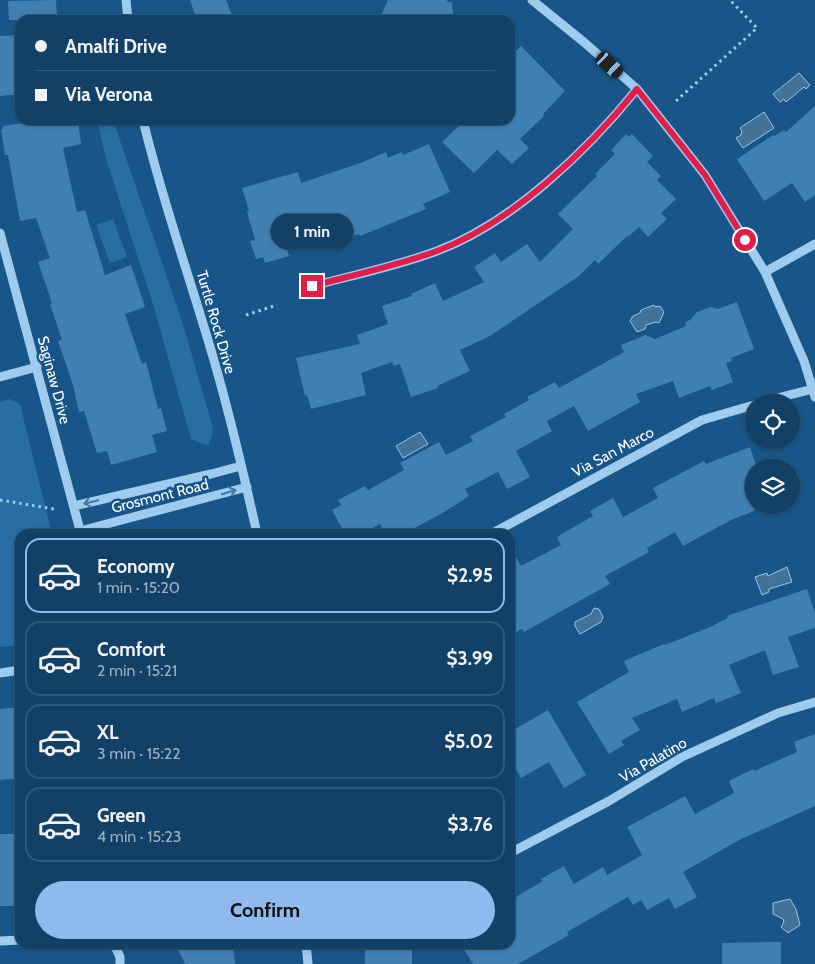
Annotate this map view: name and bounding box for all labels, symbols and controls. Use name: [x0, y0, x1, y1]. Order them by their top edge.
text: Amalfi Drive: [65, 35, 167, 58]
car: [593, 49, 626, 81]
text: Via Verona: [65, 83, 152, 106]
callout: 1 min: [271, 214, 353, 248]
text: 1 min: [294, 222, 330, 241]
route start: [734, 229, 756, 251]
street label: Turtle Rock Drive: [193, 268, 239, 376]
route end: [301, 275, 323, 297]
street label: Saginaw Drive: [34, 334, 74, 426]
map controls: [745, 394, 800, 514]
button: locate: [745, 394, 800, 449]
street label: Via San Marco: [569, 423, 657, 481]
button: layers: [745, 459, 800, 514]
street label: Grosmont Road: [109, 475, 211, 517]
one-way arrow: [220, 487, 236, 497]
one-way arrow: [84, 498, 100, 507]
icon: car: [37, 553, 82, 598]
text: Economy: [97, 555, 175, 578]
text: $2.95: [447, 564, 493, 587]
text: 1 min · 15:20: [97, 578, 180, 597]
icon: car: [37, 636, 82, 681]
text: Comfort: [97, 638, 166, 661]
text: $3.99: [446, 647, 493, 670]
text: 2 min · 15:21: [97, 661, 177, 680]
icon: car: [37, 719, 82, 764]
text: XL: [97, 721, 118, 744]
text: $5.02: [444, 730, 493, 753]
street label: Via Palatino: [616, 734, 690, 786]
text: 3 min · 15:22: [97, 744, 181, 763]
icon: car: [37, 802, 82, 847]
text: Green: [97, 804, 146, 827]
text: $3.76: [448, 813, 493, 836]
text: 4 min · 15:23: [97, 827, 181, 846]
button: Confirm: [35, 881, 495, 939]

